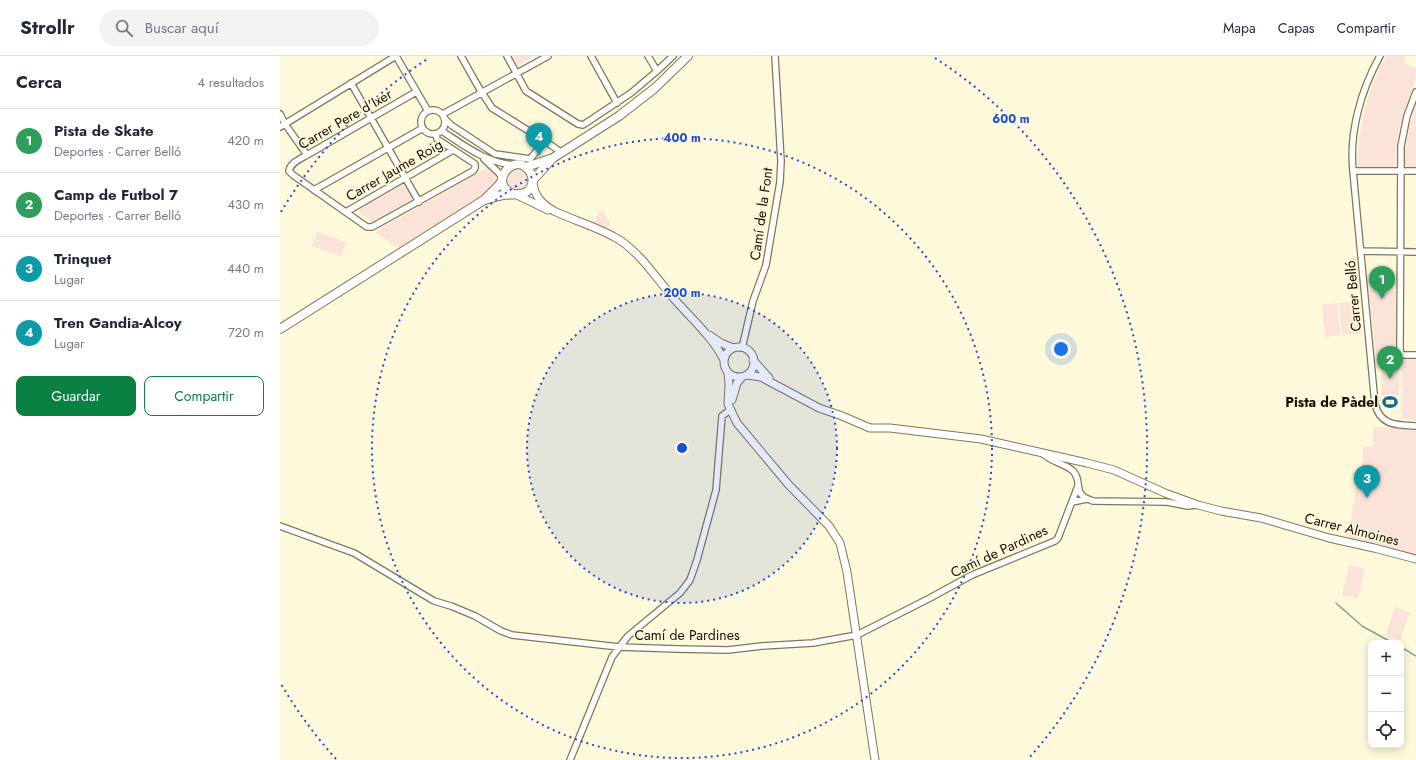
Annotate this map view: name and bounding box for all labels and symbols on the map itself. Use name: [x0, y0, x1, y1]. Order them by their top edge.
street label: Carrer Pere d'Ixer: [294, 84, 396, 154]
text: 600 m: [992, 110, 1030, 128]
pin: 4: [526, 123, 552, 156]
text: 400 m: [663, 129, 701, 147]
street label: Carrer Jaume Roig: [342, 134, 446, 206]
street label: Camí de la Font: [745, 166, 778, 262]
street label: Carrer Belló: [1340, 259, 1366, 332]
pin: 1: [1369, 266, 1395, 299]
text: 200 m: [663, 284, 701, 302]
your location: [1051, 339, 1071, 359]
pin: 2: [1377, 346, 1403, 379]
place label: Pista de Pàdel: [1285, 392, 1378, 412]
sports icon: Pista de Pàdel: [1381, 393, 1399, 411]
centre of rings: [675, 441, 689, 455]
pin: 3: [1354, 465, 1380, 498]
street label: Carrer Almoines: [1303, 508, 1402, 550]
street label: Camí de Pardines: [947, 520, 1051, 582]
street label: Camí de Pardines: [634, 625, 740, 645]

